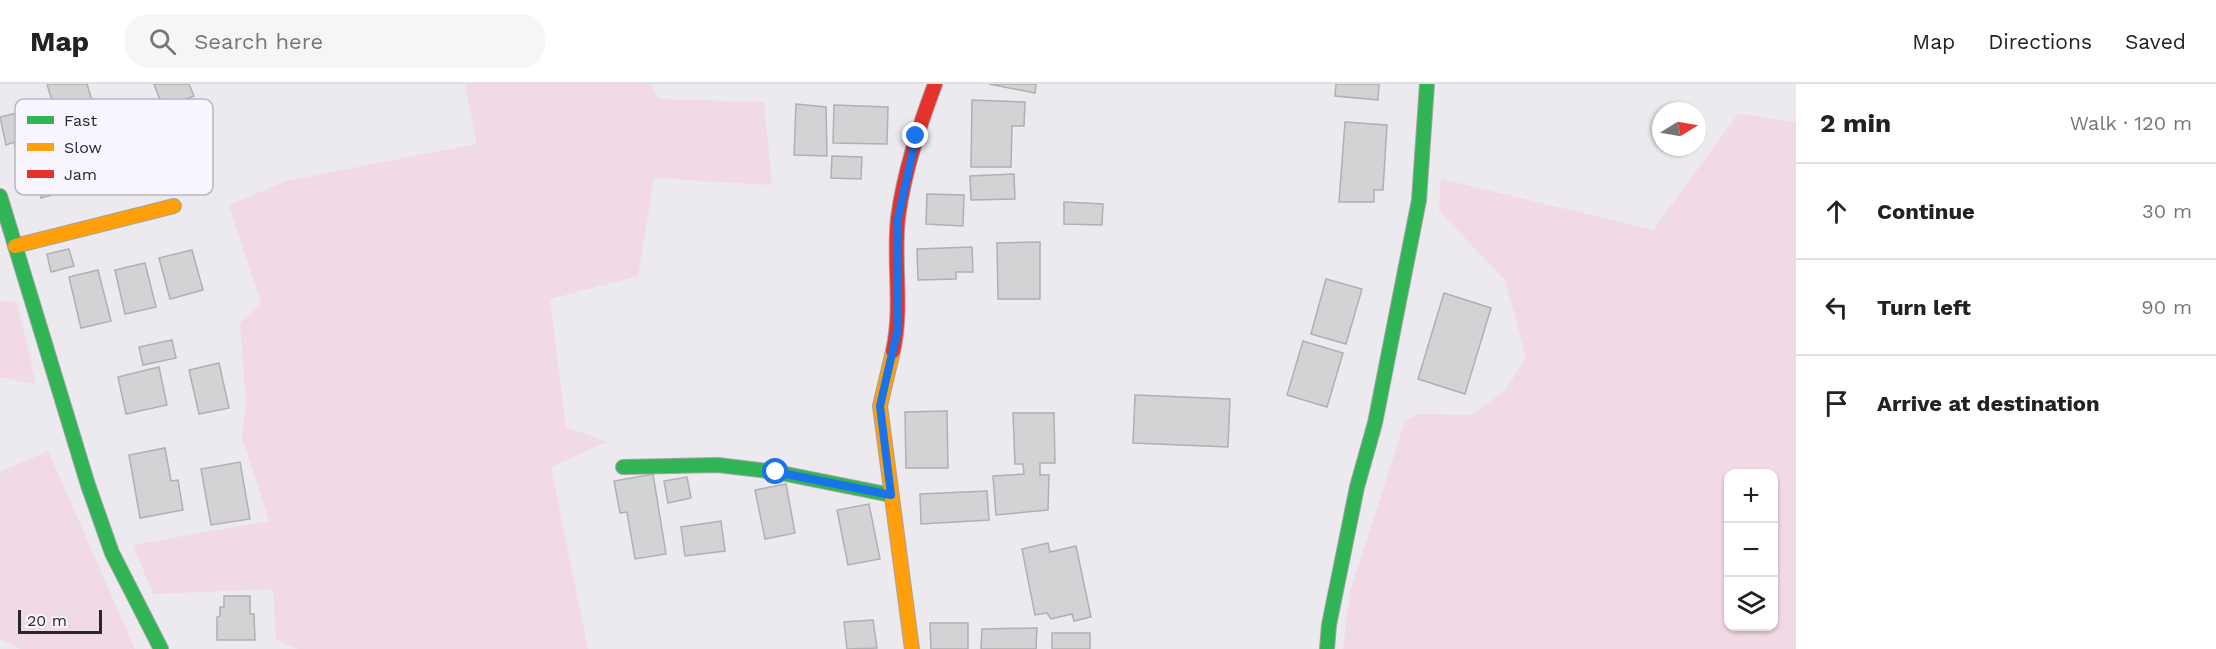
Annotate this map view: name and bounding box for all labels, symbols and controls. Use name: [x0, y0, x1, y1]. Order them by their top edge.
search box: [125, 14, 545, 68]
text: Map: [30, 25, 89, 58]
icon: search: [146, 25, 179, 58]
text: Search here: [194, 29, 323, 54]
text: Map: [1912, 29, 1955, 54]
text: Directions: [1988, 29, 2092, 54]
text: Saved: [2125, 29, 2186, 54]
legend: [15, 99, 213, 195]
north arrow: [1652, 102, 1706, 156]
text: 2 min: [1820, 108, 1891, 138]
text: Fast: [64, 111, 97, 130]
text: Walk · 120 m: [2070, 111, 2192, 135]
route end: [902, 122, 928, 148]
text: Slow: [64, 138, 102, 157]
text: Jam: [64, 165, 97, 184]
icon: ahead: [1820, 195, 1853, 228]
text: Continue: [1877, 199, 1975, 224]
text: 30 m: [2142, 199, 2192, 223]
icon: left: [1820, 291, 1853, 324]
text: Turn left: [1877, 295, 1971, 320]
text: 90 m: [2141, 295, 2192, 319]
icon: arrive: [1820, 387, 1853, 420]
text: Arrive at destination: [1877, 391, 2100, 416]
route start: [762, 458, 788, 484]
map controls: [1724, 469, 1778, 631]
button: +: [1724, 469, 1778, 523]
button: −: [1724, 523, 1778, 577]
button: layers: [1724, 577, 1778, 631]
scale bar: [18, 607, 102, 634]
text: 20 m: [27, 611, 67, 630]

